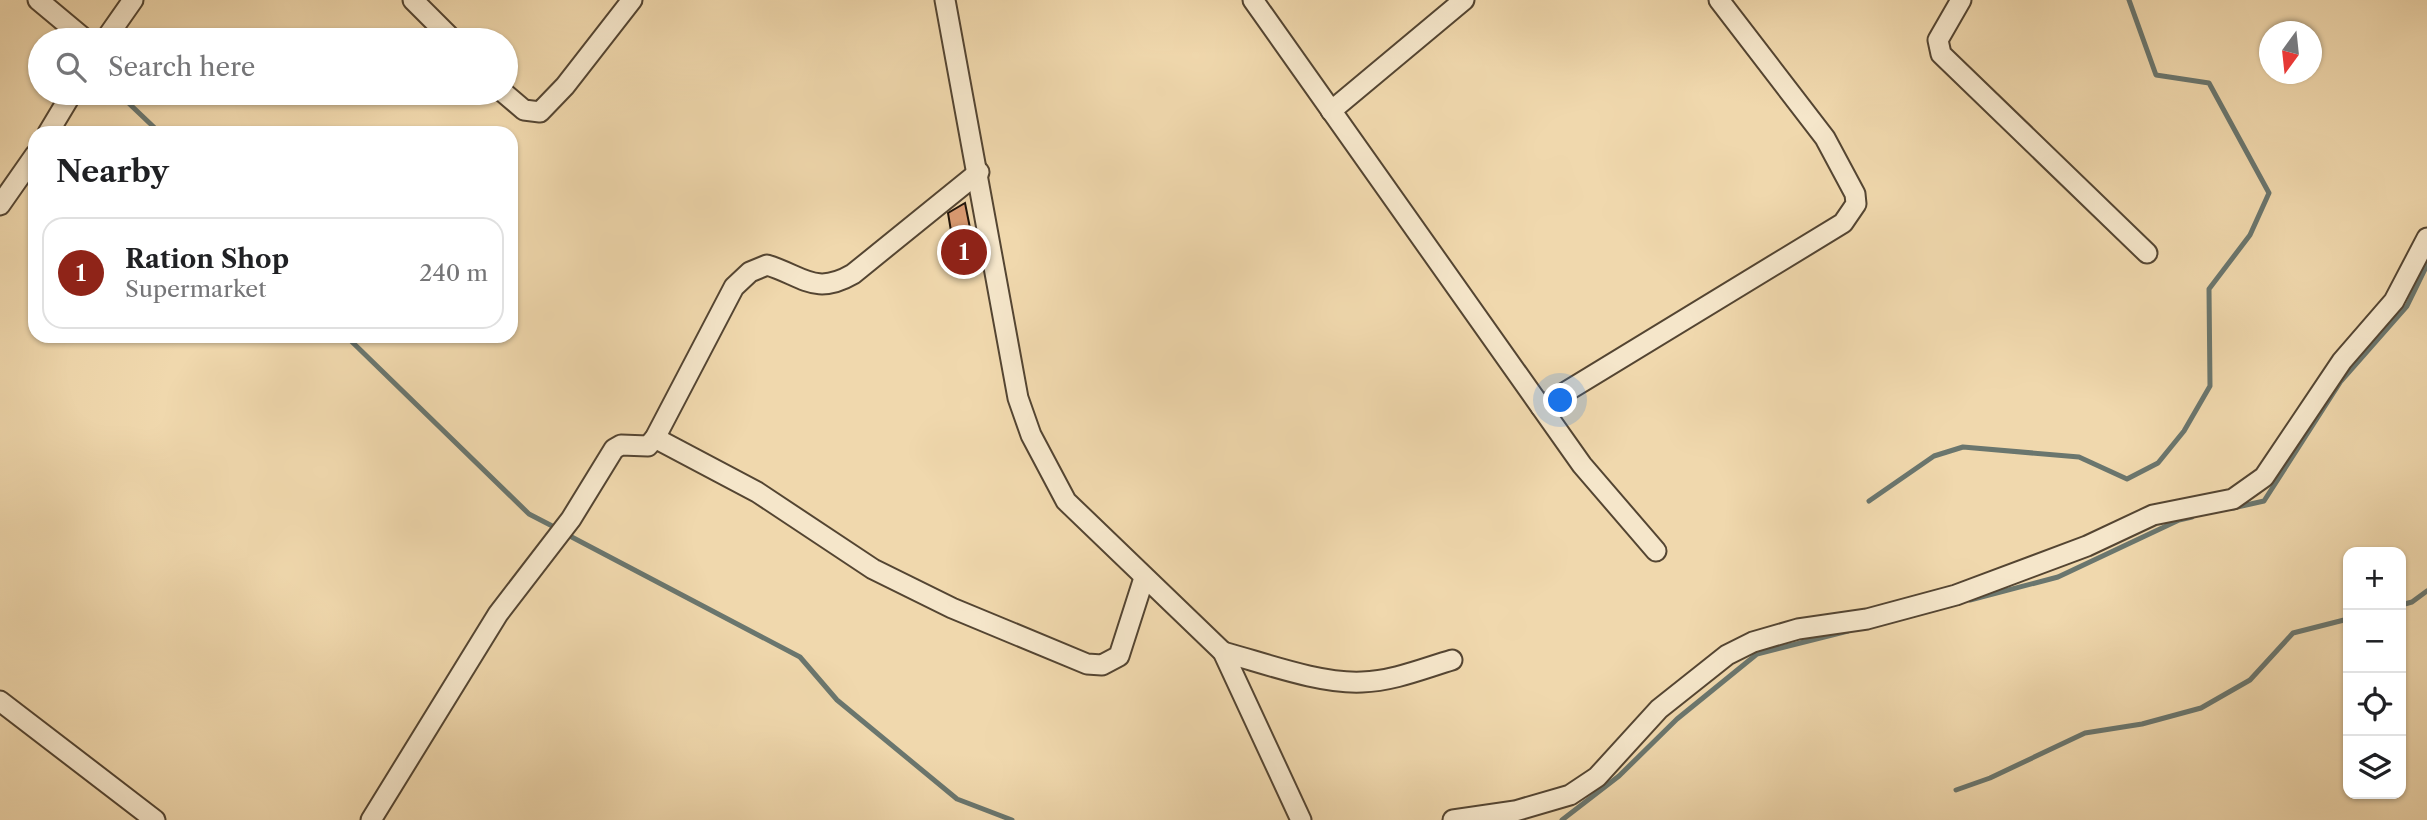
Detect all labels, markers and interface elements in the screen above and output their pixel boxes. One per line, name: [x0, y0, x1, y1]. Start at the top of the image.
north arrow: [2259, 21, 2322, 84]
search box: [28, 28, 518, 105]
icon: search: [52, 48, 90, 86]
text: Search here: [108, 51, 255, 83]
text: Nearby: [56, 153, 169, 190]
pin: 1: [941, 226, 987, 278]
text: Ration Shop: [125, 243, 289, 275]
text: 1: [76, 259, 86, 287]
text: 240 m: [419, 259, 488, 287]
text: Supermarket: [125, 275, 266, 303]
your location: [1543, 383, 1577, 417]
map controls: [2343, 547, 2406, 799]
button: +: [2343, 547, 2406, 610]
button: −: [2343, 610, 2406, 673]
button: locate: [2343, 673, 2406, 736]
button: layers: [2343, 736, 2406, 799]

